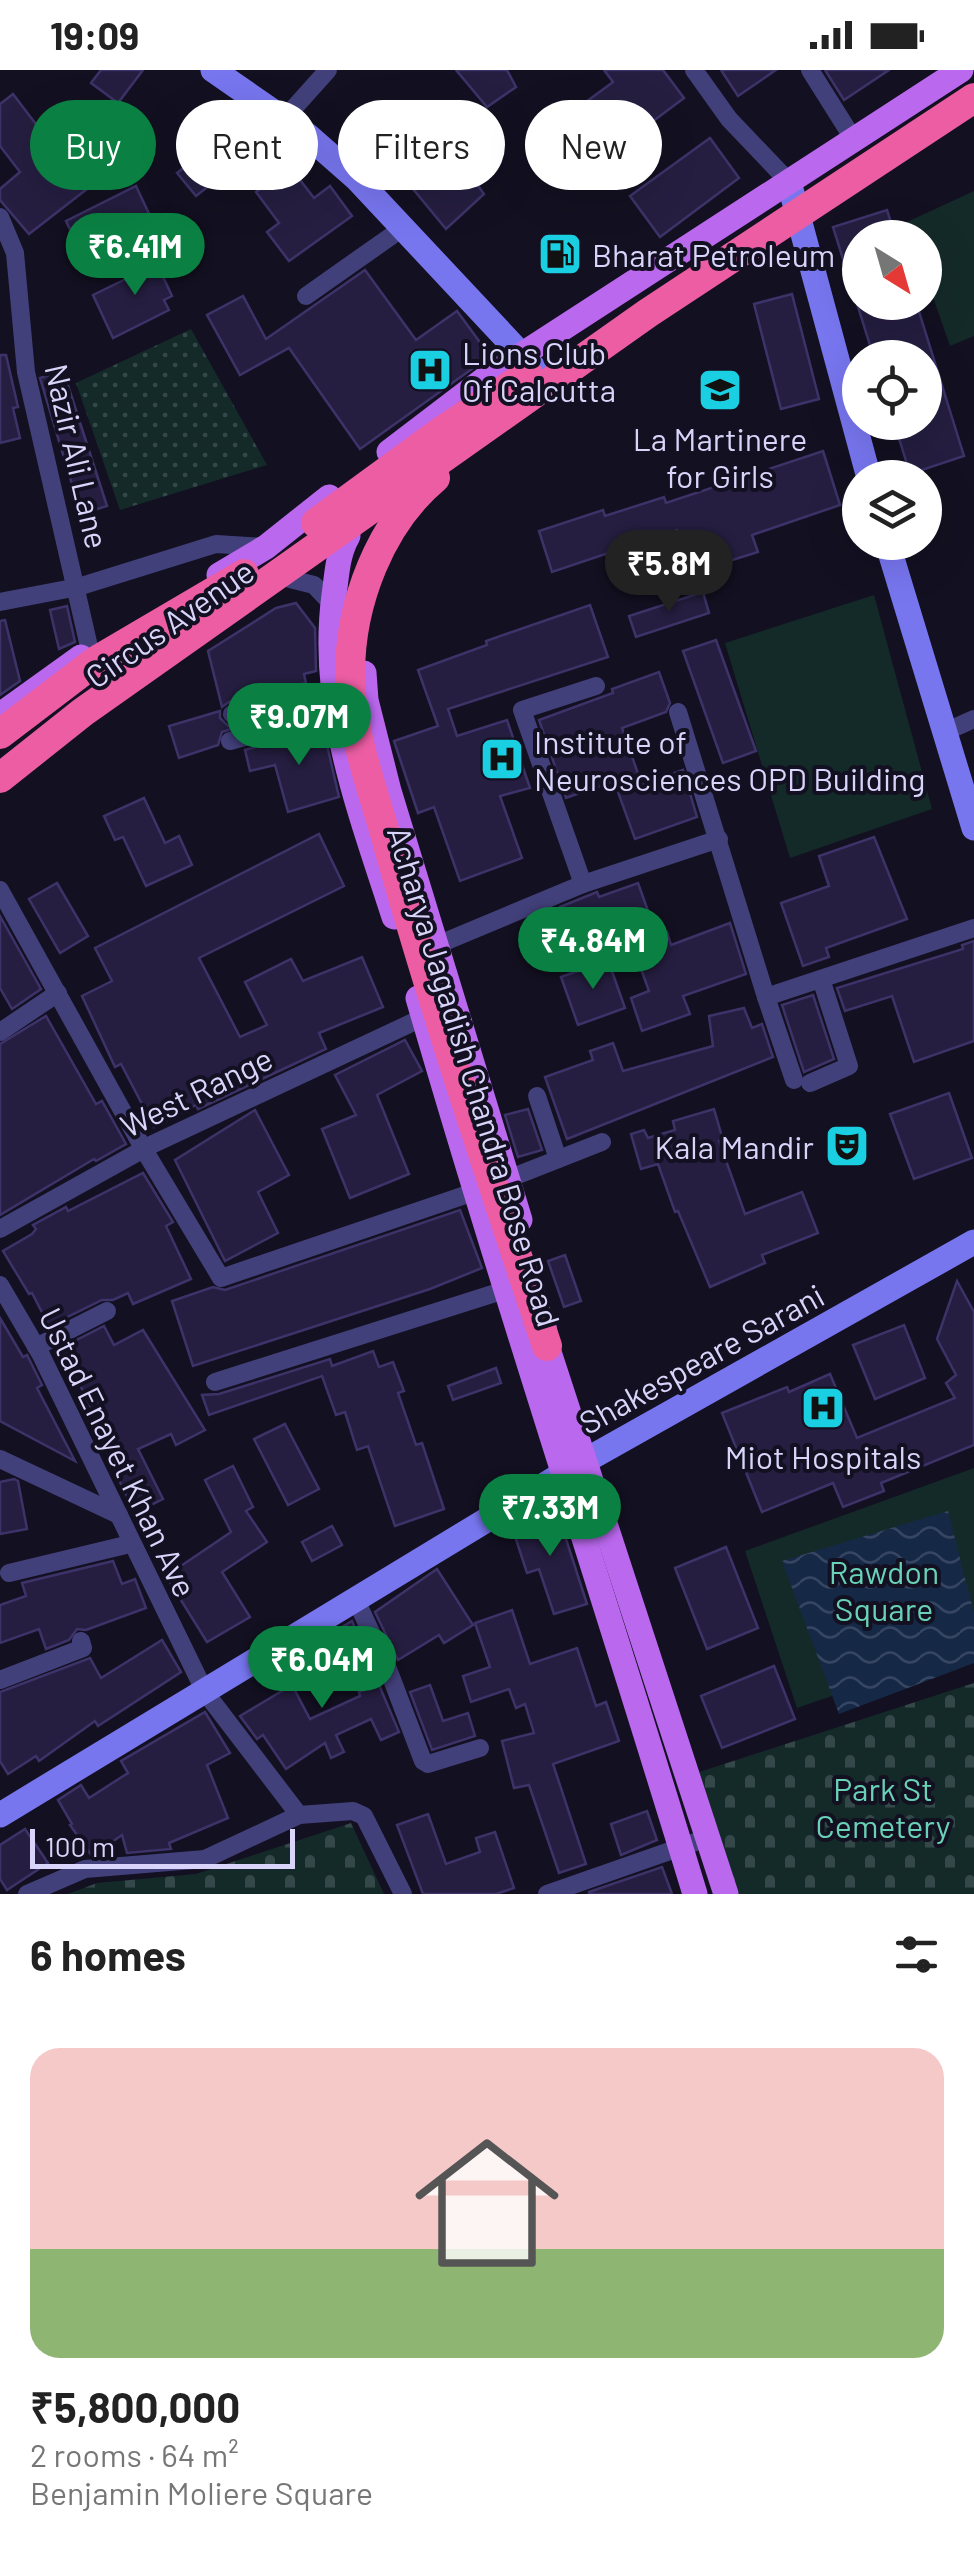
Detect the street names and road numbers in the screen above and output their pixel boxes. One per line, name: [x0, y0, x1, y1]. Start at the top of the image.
street label: Nazir Ali Lane: [38, 360, 118, 552]
street label: Circus Avenue: [78, 551, 260, 695]
street label: Acharya Jagadish Chandra Bose Road: [381, 821, 569, 1331]
street label: West Range: [114, 1038, 278, 1144]
street label: Shakespeare Sarani: [572, 1275, 830, 1441]
street label: Ustad Enayet Khan Ave: [32, 1301, 206, 1603]

